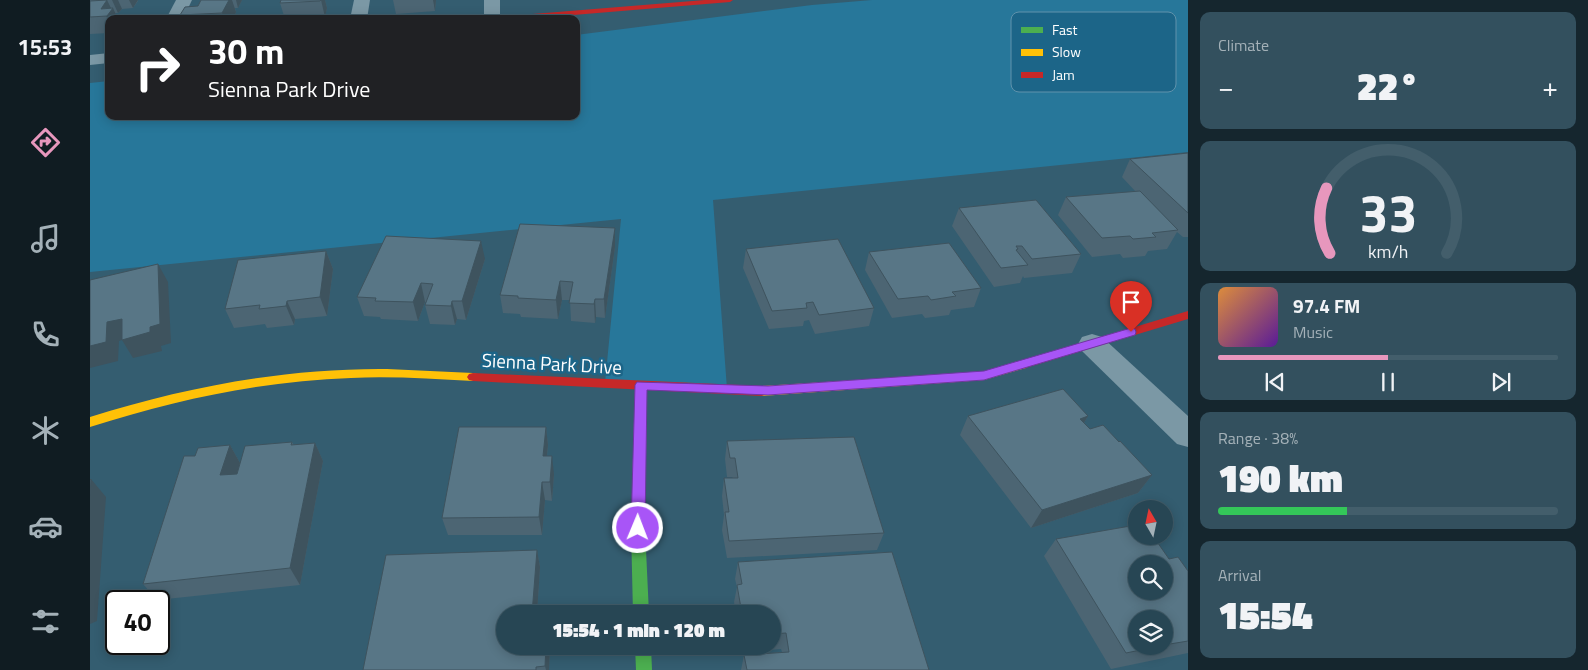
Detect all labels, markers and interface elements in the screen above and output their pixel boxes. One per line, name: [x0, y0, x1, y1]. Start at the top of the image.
legend: [1011, 12, 1176, 92]
text: Fast: [1052, 19, 1077, 40]
text: 30 m: [208, 24, 284, 78]
text: 15:53: [18, 30, 72, 64]
text: Climate: [1218, 33, 1269, 57]
icon: right: [125, 35, 190, 100]
text: Slow: [1052, 41, 1081, 62]
text: 22°: [1357, 57, 1419, 115]
text: Jam: [1052, 64, 1075, 85]
text: −: [1218, 65, 1234, 108]
text: +: [1542, 65, 1558, 108]
text: Sienna Park Drive: [208, 72, 370, 106]
icon: directions: [28, 125, 63, 160]
text: 33: [1359, 173, 1417, 252]
icon: music: [28, 221, 63, 256]
text: km/h: [1368, 238, 1408, 265]
pin: [1110, 281, 1152, 332]
icon: arrive: [1117, 288, 1145, 316]
text: 97.4 FM: [1293, 291, 1360, 320]
icon: phone: [28, 317, 63, 352]
text: Music: [1293, 320, 1333, 344]
street label: Sienna Park Drive: [481, 345, 623, 381]
icon: previous: [1261, 368, 1289, 396]
icon: pause: [1374, 368, 1402, 396]
icon: next: [1487, 368, 1515, 396]
icon: climate: [28, 413, 63, 448]
text: Range · 38%: [1218, 426, 1298, 450]
text: 190 km: [1218, 449, 1343, 507]
north arrow: [1128, 500, 1172, 545]
map controls: [1128, 500, 1173, 655]
position arrow: [611, 501, 663, 553]
icon: car: [28, 509, 63, 544]
button: search: [1128, 555, 1173, 600]
text: Arrival: [1218, 563, 1261, 587]
text: 15:54: [1218, 586, 1313, 644]
speed limit sign: 40: [105, 590, 170, 655]
icon: filters: [28, 604, 63, 639]
button: layers: [1128, 610, 1173, 655]
text: 15:54 · 1 min · 120 m: [552, 615, 725, 644]

